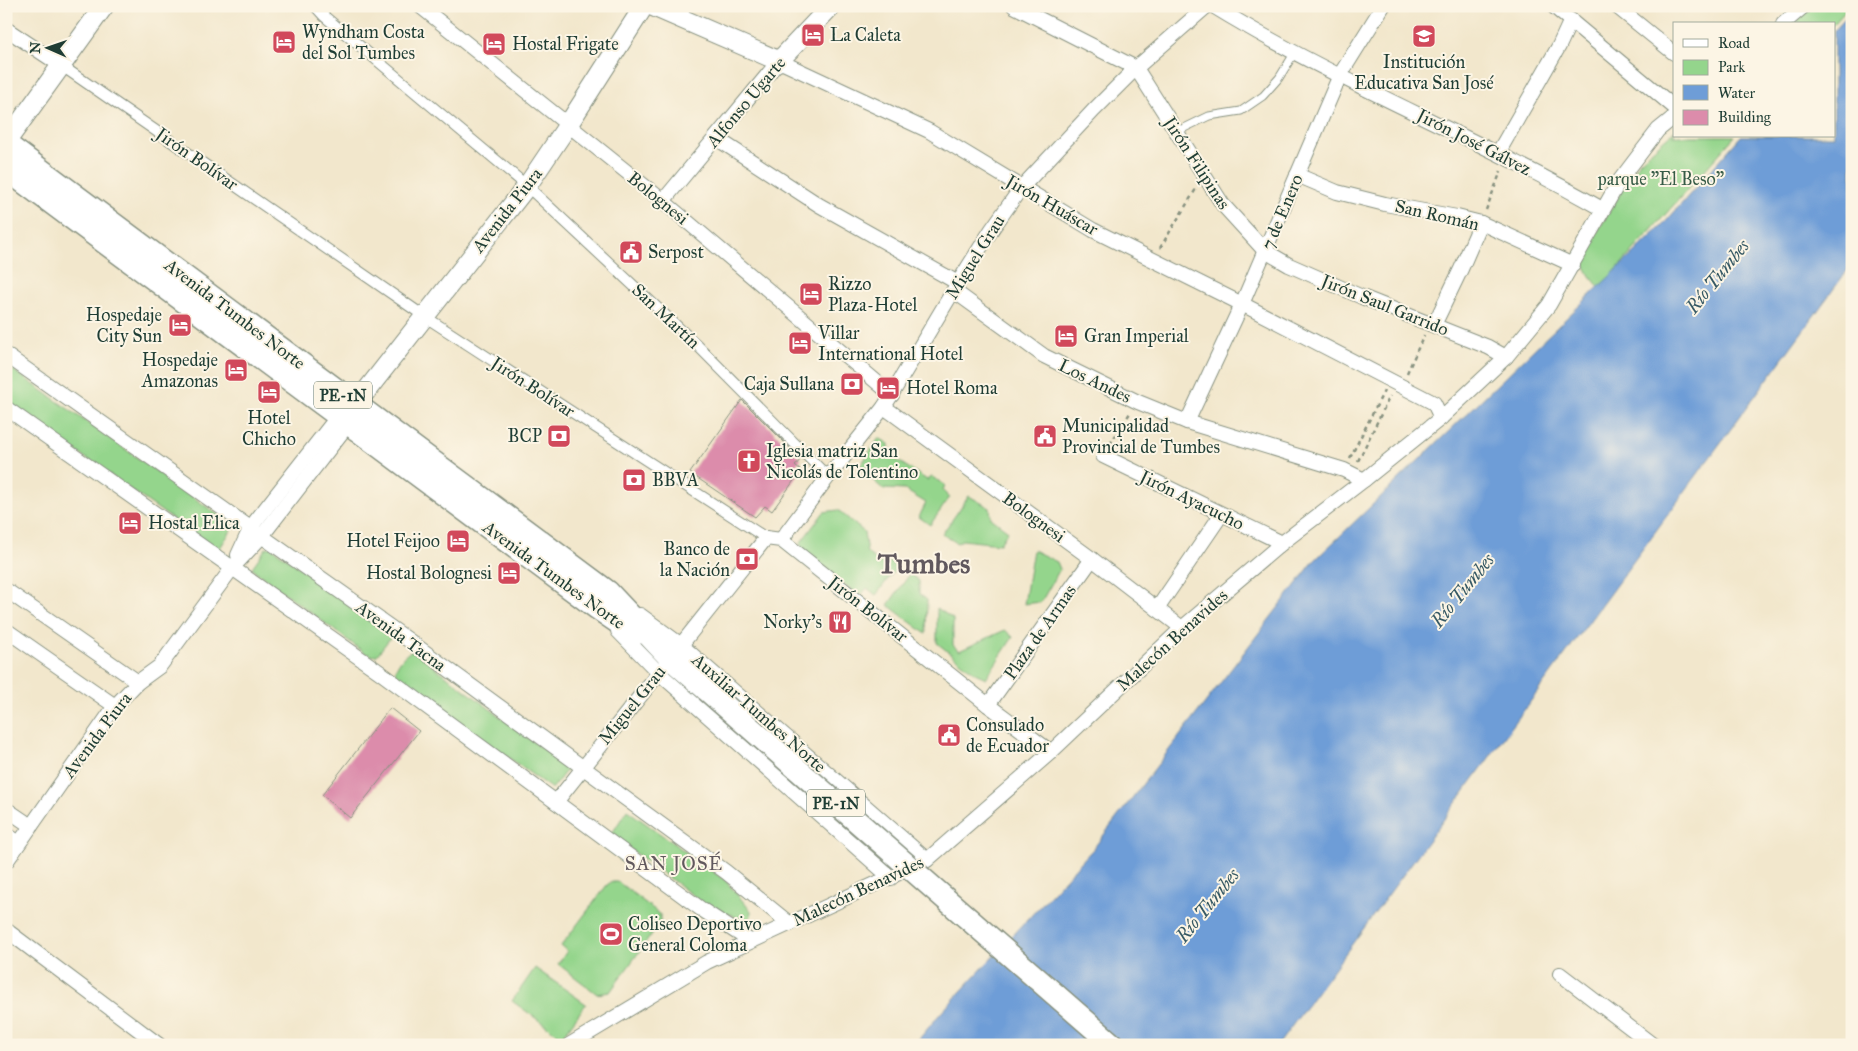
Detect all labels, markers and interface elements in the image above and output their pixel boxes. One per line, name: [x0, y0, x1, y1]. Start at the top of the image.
place label: Wyndham Costa del Sol Tumbes: [302, 21, 425, 64]
north arrow: [22, 22, 72, 72]
hotel icon: La Caleta: [800, 22, 826, 48]
legend: [1673, 22, 1836, 138]
school or university icon: Institución Educativa San José: [1411, 23, 1437, 49]
place label: La Caleta: [830, 24, 901, 46]
hotel icon: Wyndham Costa del Sol Tumbes: [271, 29, 297, 55]
hotel icon: Hostal Frigate: [481, 31, 507, 57]
place label: Hostal Frigate: [512, 33, 619, 56]
text: Road: [1718, 34, 1750, 52]
text: N: [27, 41, 44, 54]
place label: Institución Educativa San José: [1354, 51, 1494, 95]
street label: Alfonso Ugarte: [701, 52, 791, 153]
text: Park: [1718, 58, 1745, 76]
text: Water: [1718, 84, 1755, 102]
street label: Jirón José Gálvez: [1411, 103, 1535, 181]
text: Building: [1718, 108, 1772, 126]
street label: Jirón Filipinas: [1157, 111, 1235, 214]
street label: Jirón Bolívar: [149, 122, 243, 196]
street label: Avenida Piura: [466, 163, 547, 258]
street label: Bolognesi: [622, 167, 693, 230]
park label: parque "El Beso": [1597, 168, 1724, 191]
street label: Jirón Huáscar: [1000, 169, 1102, 241]
street label: 7 de Enero: [1256, 171, 1308, 253]
street label: San Román: [1393, 195, 1481, 235]
street label: Miguel Grau: [940, 211, 1011, 304]
water label: Río Tumbes: [1680, 234, 1754, 319]
public building icon: Serpost: [618, 239, 644, 265]
place label: Serpost: [648, 241, 704, 263]
street label: Avenida Tumbes Norte: [159, 253, 310, 374]
street label: Jirón Saul Garrido: [1316, 269, 1452, 341]
place label: Rizzo Plaza-Hotel: [828, 273, 918, 316]
street label: San Martín: [627, 279, 705, 353]
hotel icon: Rizzo Plaza-Hotel: [798, 281, 824, 307]
place label: Hospedaje City Sun: [86, 304, 162, 347]
hotel icon: Hospedaje City Sun: [167, 312, 193, 338]
place label: Villar International Hotel: [817, 322, 963, 365]
hotel icon: Gran Imperial: [1053, 323, 1079, 349]
place label: Gran Imperial: [1084, 325, 1189, 347]
hotel icon: Villar International Hotel: [787, 330, 813, 356]
place label: Hospedaje Amazonas: [141, 349, 218, 392]
street label: Jirón Bolívar: [485, 351, 579, 423]
street label: Los Andes: [1055, 354, 1135, 408]
hotel icon: Hospedaje Amazonas: [223, 357, 249, 383]
bank icon: Caja Sullana: [839, 371, 865, 397]
place label: Caja Sullana: [744, 373, 834, 395]
hotel icon: Hotel Roma: [875, 375, 901, 401]
place label: Hotel Roma: [906, 377, 998, 399]
hotel icon: Hotel Chicho: [256, 379, 282, 405]
road number: PE-1N: [314, 382, 372, 408]
place label: Hotel Chicho: [242, 407, 296, 450]
place label: Municipalidad Provincial de Tumbes: [1062, 415, 1220, 458]
bank icon: BCP: [546, 423, 572, 449]
public building icon: Municipalidad Provincial de Tumbes: [1032, 423, 1058, 449]
place label: BCP: [508, 425, 542, 447]
place label: Iglesia matriz San Nicolás de Tolentino: [766, 440, 918, 483]
church icon: Iglesia matriz San Nicolás de Tolentino: [736, 448, 762, 474]
street label: Jirón Ayacucho: [1134, 464, 1248, 536]
bank icon: BBVA: [621, 467, 647, 493]
place label: BBVA: [652, 469, 699, 491]
street label: Bolognesi: [998, 487, 1070, 548]
hotel icon: Hostal Elica: [117, 510, 143, 536]
place label: Hostal Elica: [148, 512, 240, 534]
street label: Avenida Tumbes Norte: [478, 515, 629, 634]
hotel icon: Hotel Feijoo: [445, 528, 471, 554]
place label: Hotel Feijoo: [346, 530, 440, 552]
place label: Banco de la Nación: [660, 538, 730, 581]
bank icon: Banco de la Nación: [734, 546, 760, 572]
district label: Tumbes: [878, 546, 970, 581]
water label: Río Tumbes: [1425, 548, 1499, 633]
hotel icon: Hostal Bolognesi: [496, 560, 522, 586]
place label: Hostal Bolognesi: [366, 562, 492, 585]
street label: Jirón Bolívar: [821, 570, 913, 648]
street label: Plaza de Armas: [999, 580, 1081, 684]
street label: Malecón Benavides: [1112, 584, 1232, 696]
street label: Avenida Tacna: [351, 595, 451, 676]
restaurant icon: Norky's: [827, 609, 853, 635]
place label: Norky's: [763, 611, 822, 633]
street label: Auxiliar Tumbes Norte: [687, 648, 831, 777]
street label: Miguel Grau: [594, 661, 671, 749]
street label: Avenida Piura: [57, 688, 137, 783]
place label: Consulado de Ecuador: [966, 714, 1049, 757]
public building icon: Consulado de Ecuador: [936, 722, 962, 748]
road number: PE-1N: [807, 790, 865, 816]
district label: SAN JOSÉ: [625, 851, 723, 876]
street label: Malecón Benavides: [789, 851, 927, 931]
water label: Río Tumbes: [1170, 863, 1244, 948]
place label: Coliseo Deportivo General Coloma: [628, 913, 762, 956]
sports icon: Coliseo Deportivo General Coloma: [598, 921, 624, 947]

